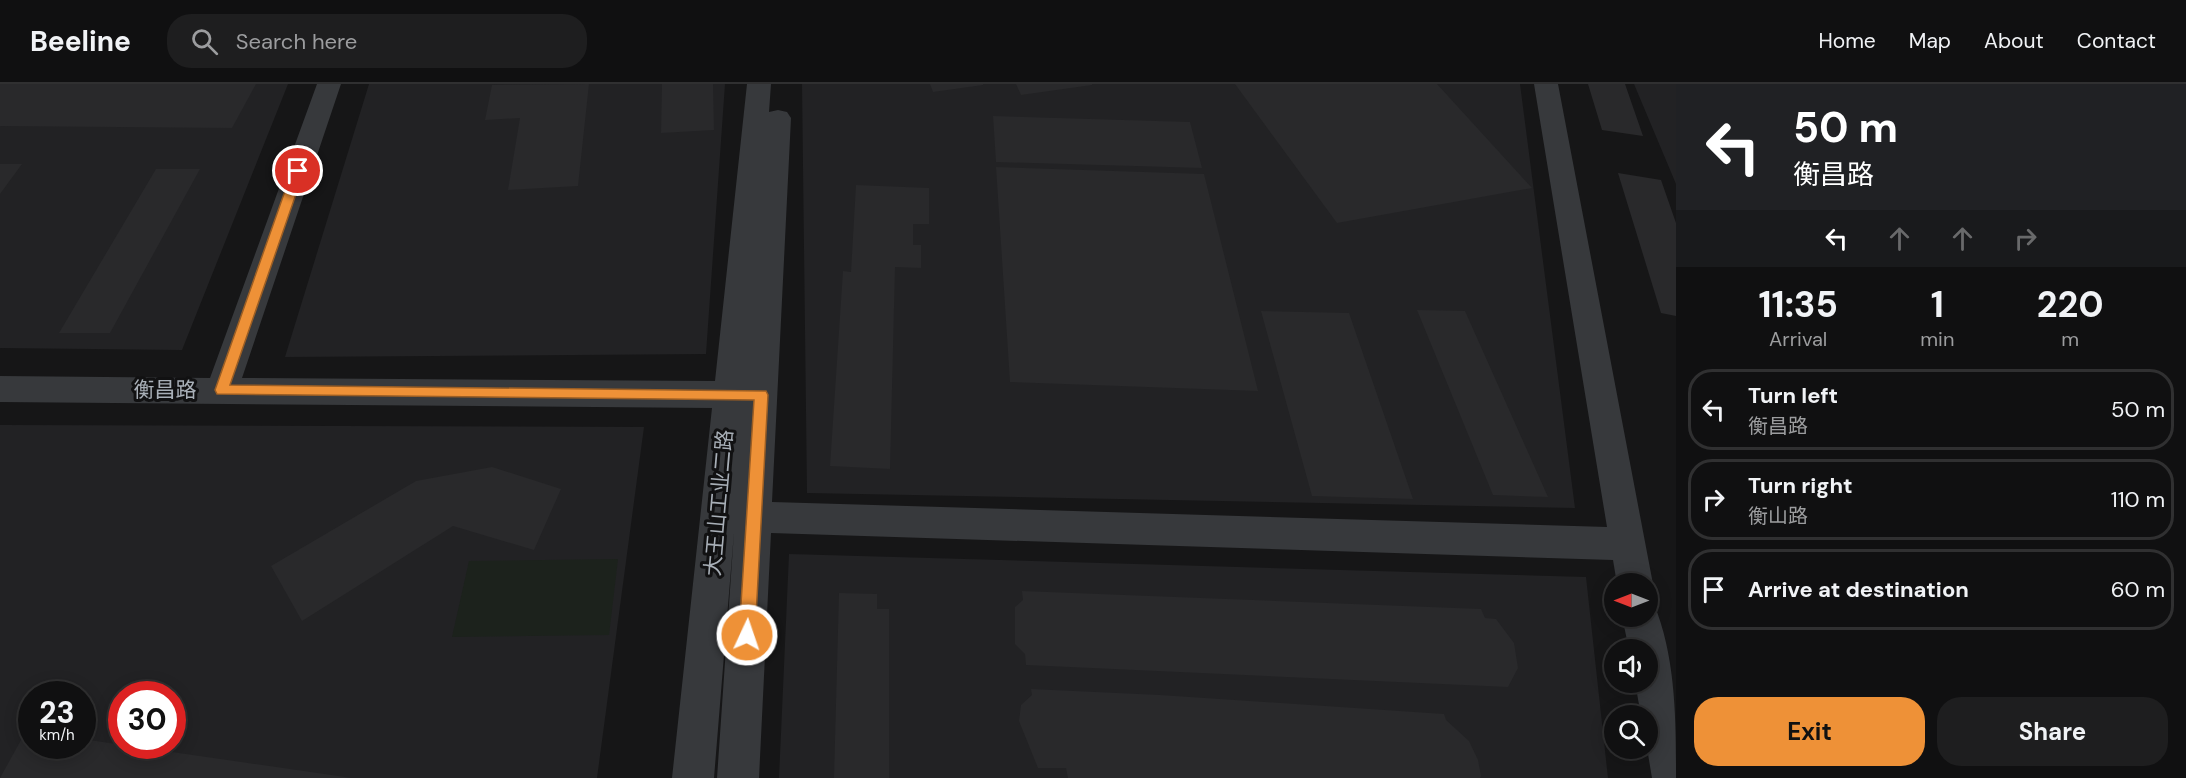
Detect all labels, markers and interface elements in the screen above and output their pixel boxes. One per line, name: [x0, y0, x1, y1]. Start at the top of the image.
search box: [167, 14, 587, 68]
text: Beeline: [30, 23, 131, 60]
icon: search: [188, 25, 221, 58]
text: Search here: [236, 27, 357, 56]
text: Home: [1818, 27, 1876, 55]
text: Map: [1909, 27, 1951, 55]
text: About: [1984, 27, 2044, 55]
text: Contact: [2077, 27, 2156, 55]
text: 50 m: [1793, 100, 1898, 155]
icon: left: [1694, 108, 1772, 186]
pin: [272, 145, 323, 196]
icon: arrive: [281, 154, 314, 187]
text: 衡昌路: [1793, 157, 1874, 192]
icon: left: [1820, 222, 1853, 255]
icon: ahead: [1883, 222, 1916, 255]
icon: ahead: [1946, 222, 1979, 255]
icon: right: [2009, 222, 2042, 255]
text: 11:35: [1758, 281, 1838, 328]
text: 1: [1931, 281, 1944, 328]
text: 220: [2037, 281, 2104, 328]
text: Arrival: [1769, 326, 1827, 352]
text: min: [1920, 326, 1954, 352]
text: m: [2061, 326, 2079, 352]
street label: 衡昌路: [134, 376, 197, 404]
text: Turn left: [1748, 381, 1838, 410]
icon: left: [1697, 393, 1730, 426]
text: 50 m: [2111, 395, 2165, 424]
text: 衡昌路: [1748, 413, 1808, 439]
street label: 大王山工业二路: [699, 429, 739, 577]
text: Turn right: [1748, 471, 1853, 500]
icon: right: [1697, 483, 1730, 516]
text: 110 m: [2111, 485, 2165, 514]
text: 衡山路: [1748, 503, 1808, 529]
north arrow: [1604, 573, 1658, 627]
map controls: [1604, 573, 1658, 759]
icon: arrive: [1697, 573, 1730, 606]
text: Arrive at destination: [1748, 575, 1969, 604]
text: 60 m: [2111, 575, 2165, 604]
position arrow: [715, 603, 779, 667]
button: sound: [1604, 639, 1658, 693]
speed limit sign: 30: [108, 681, 186, 759]
text: 23: [39, 693, 75, 732]
button: Exit: [1694, 697, 1925, 766]
button: Share: [1937, 697, 2168, 766]
button: search: [1604, 705, 1658, 759]
text: km/h: [39, 725, 75, 745]

